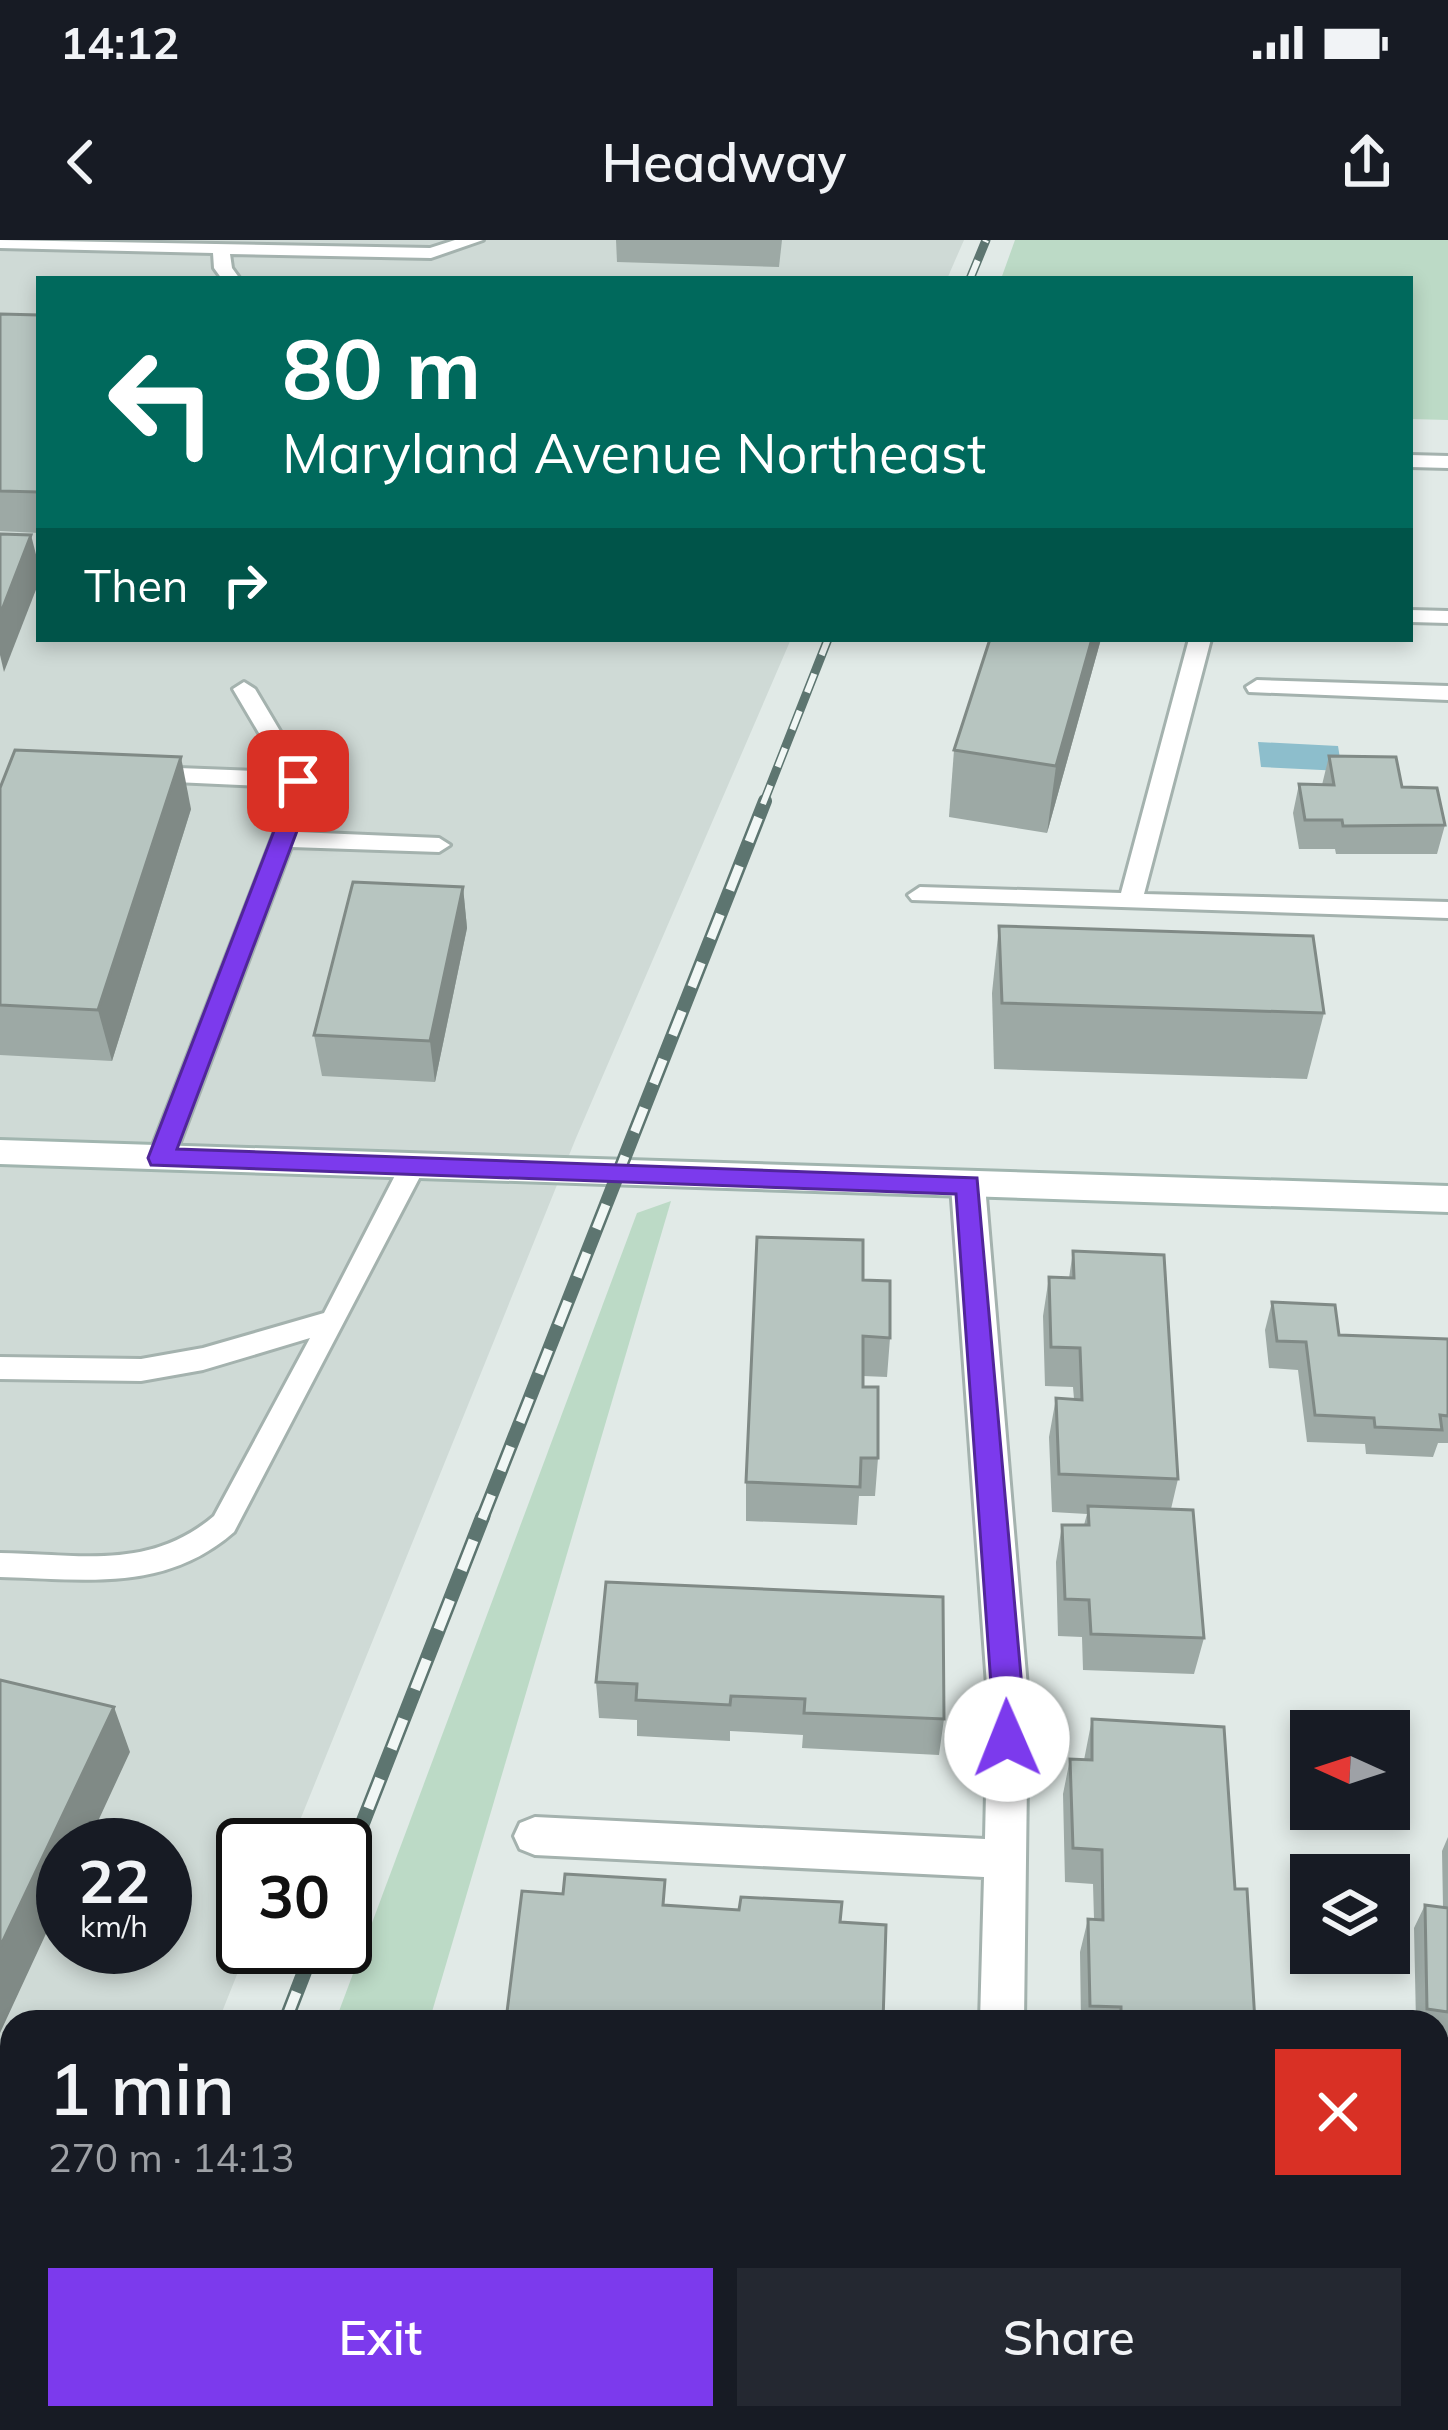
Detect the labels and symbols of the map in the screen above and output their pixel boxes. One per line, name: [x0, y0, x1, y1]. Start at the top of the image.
pin: [247, 730, 349, 832]
position arrow: [944, 1676, 1070, 1802]
north arrow: [1290, 1710, 1410, 1830]
speed limit sign: 30: [216, 1818, 372, 1974]

